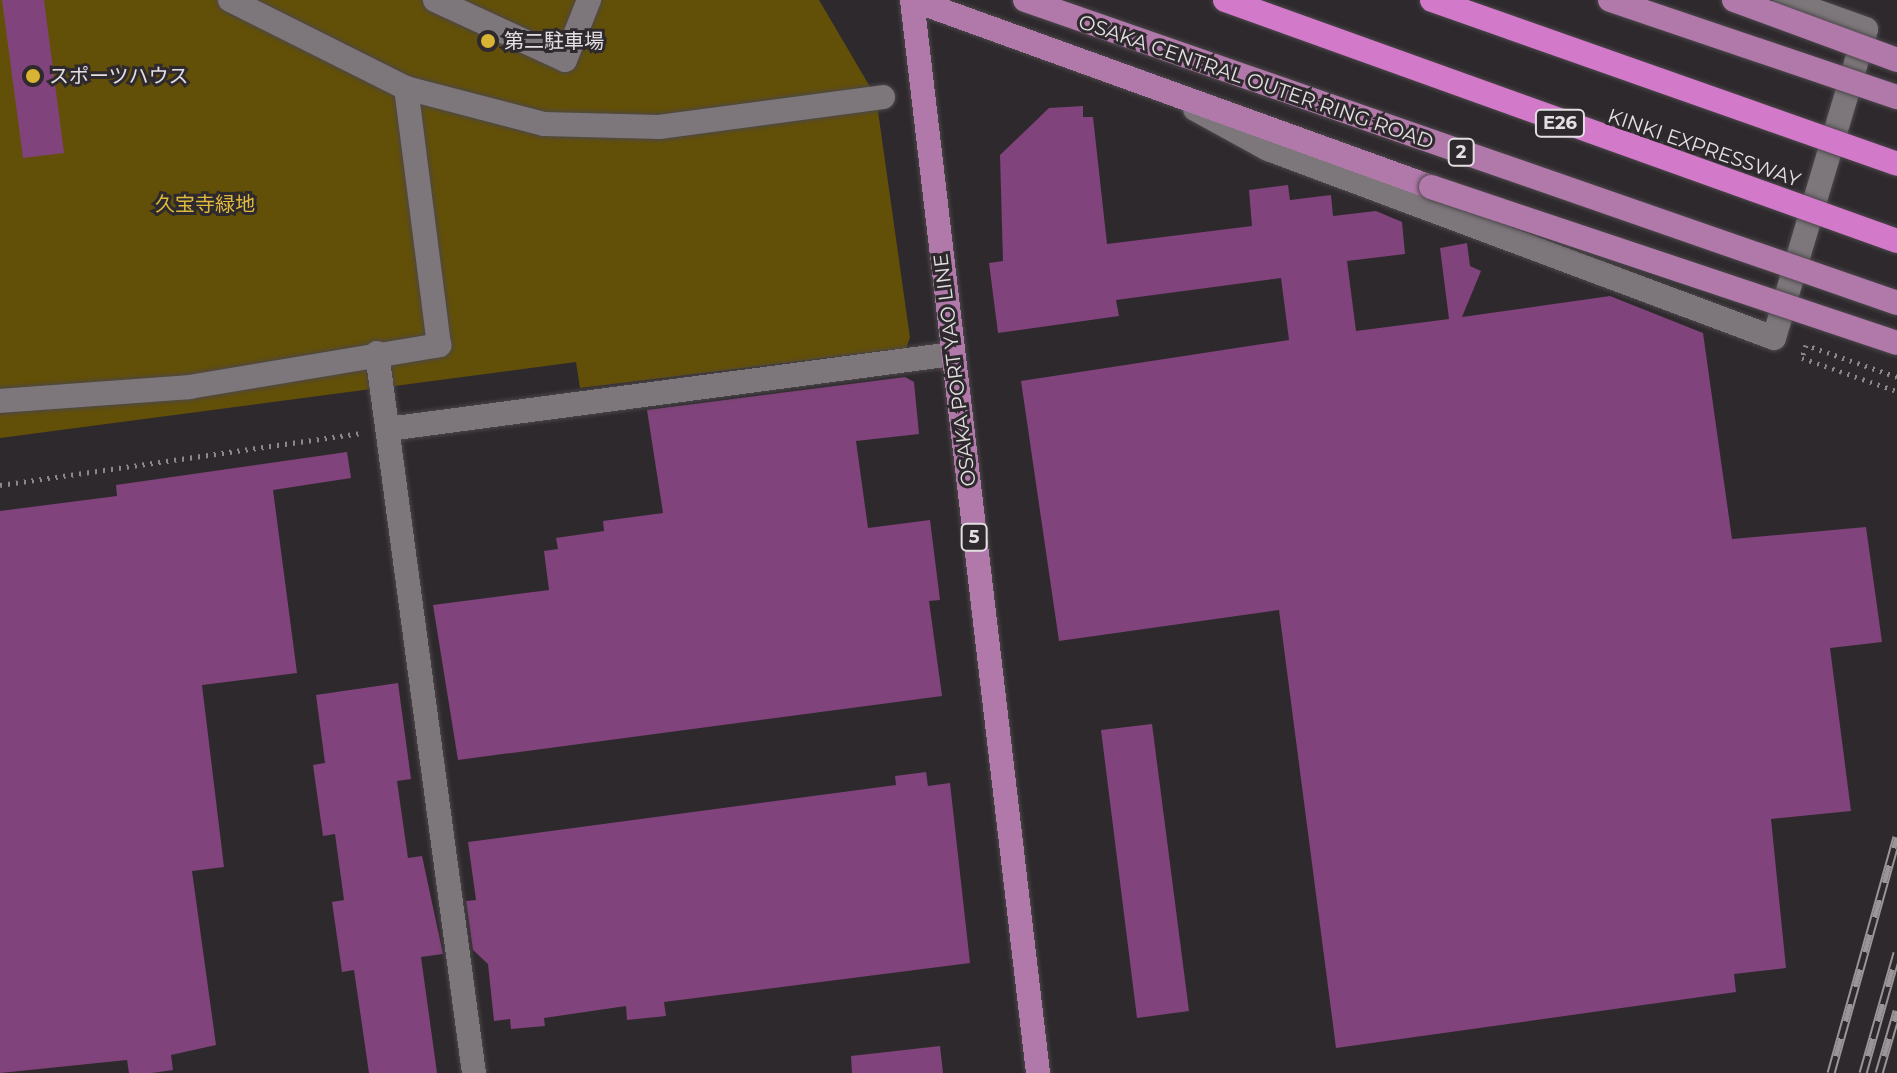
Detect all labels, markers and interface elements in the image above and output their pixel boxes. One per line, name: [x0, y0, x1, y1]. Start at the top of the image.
street label: OSAKA CENTRAL OUTER RING ROAD: [1075, 10, 1437, 154]
place label: 第二駐車場: [504, 29, 604, 53]
marker: 第二駐車場: [479, 32, 497, 50]
place label: スポーツハウス: [49, 64, 189, 88]
marker: スポーツハウス: [24, 67, 42, 85]
street label: KINKI EXPRESSWAY: [1605, 104, 1803, 192]
road number: E26: [1534, 109, 1586, 137]
road number: 2: [1447, 138, 1475, 166]
park label: 久宝寺緑地: [155, 192, 255, 216]
street label: OSAKA PORT YAO LINE: [929, 252, 981, 488]
road number: 5: [960, 523, 988, 551]

